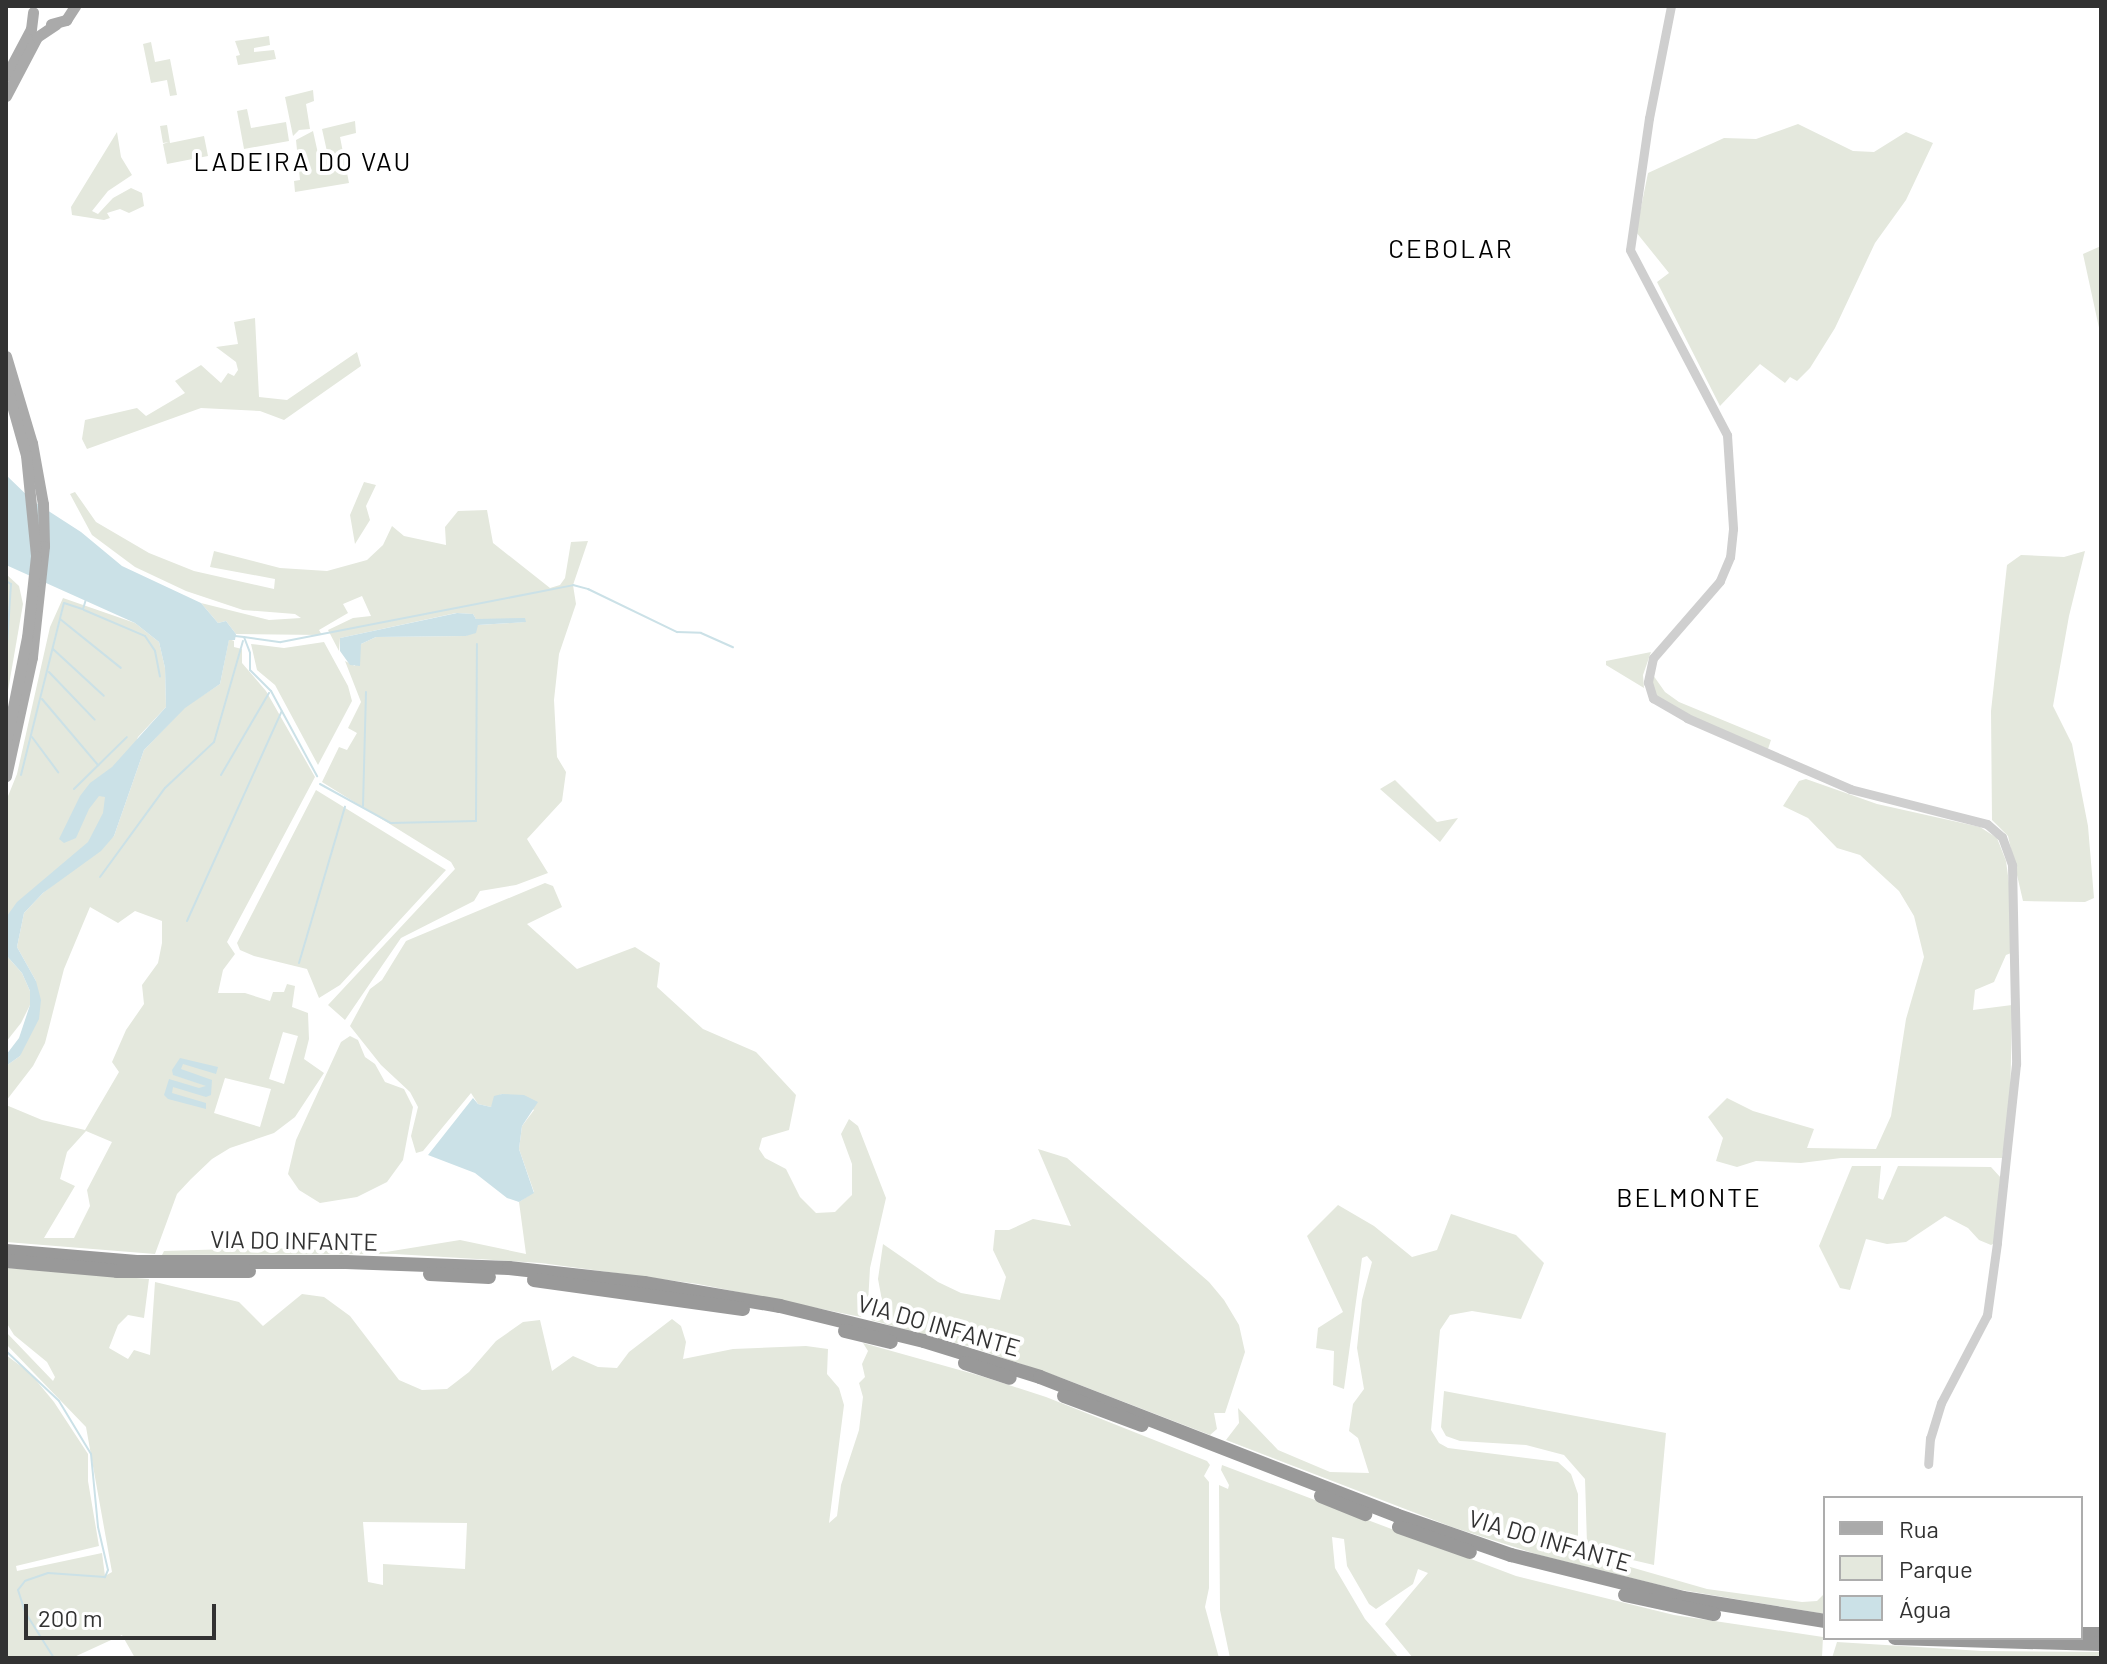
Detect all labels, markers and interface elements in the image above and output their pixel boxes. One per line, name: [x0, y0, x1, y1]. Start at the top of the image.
district label: LADEIRA DO VAU: [194, 145, 412, 177]
district label: CEBOLAR: [1388, 232, 1514, 264]
district label: BELMONTE: [1616, 1181, 1762, 1213]
street label: VIA DO INFANTE: [210, 1224, 378, 1256]
street label: VIA DO INFANTE: [854, 1288, 1024, 1362]
legend: [1823, 1496, 2083, 1640]
street label: VIA DO INFANTE: [1465, 1503, 1635, 1577]
text: Rua: [1899, 1514, 1939, 1543]
text: Parque: [1899, 1554, 1973, 1583]
scale bar: [28, 1588, 220, 1638]
text: Água: [1899, 1594, 1951, 1623]
text: 200 m: [38, 1603, 103, 1632]

